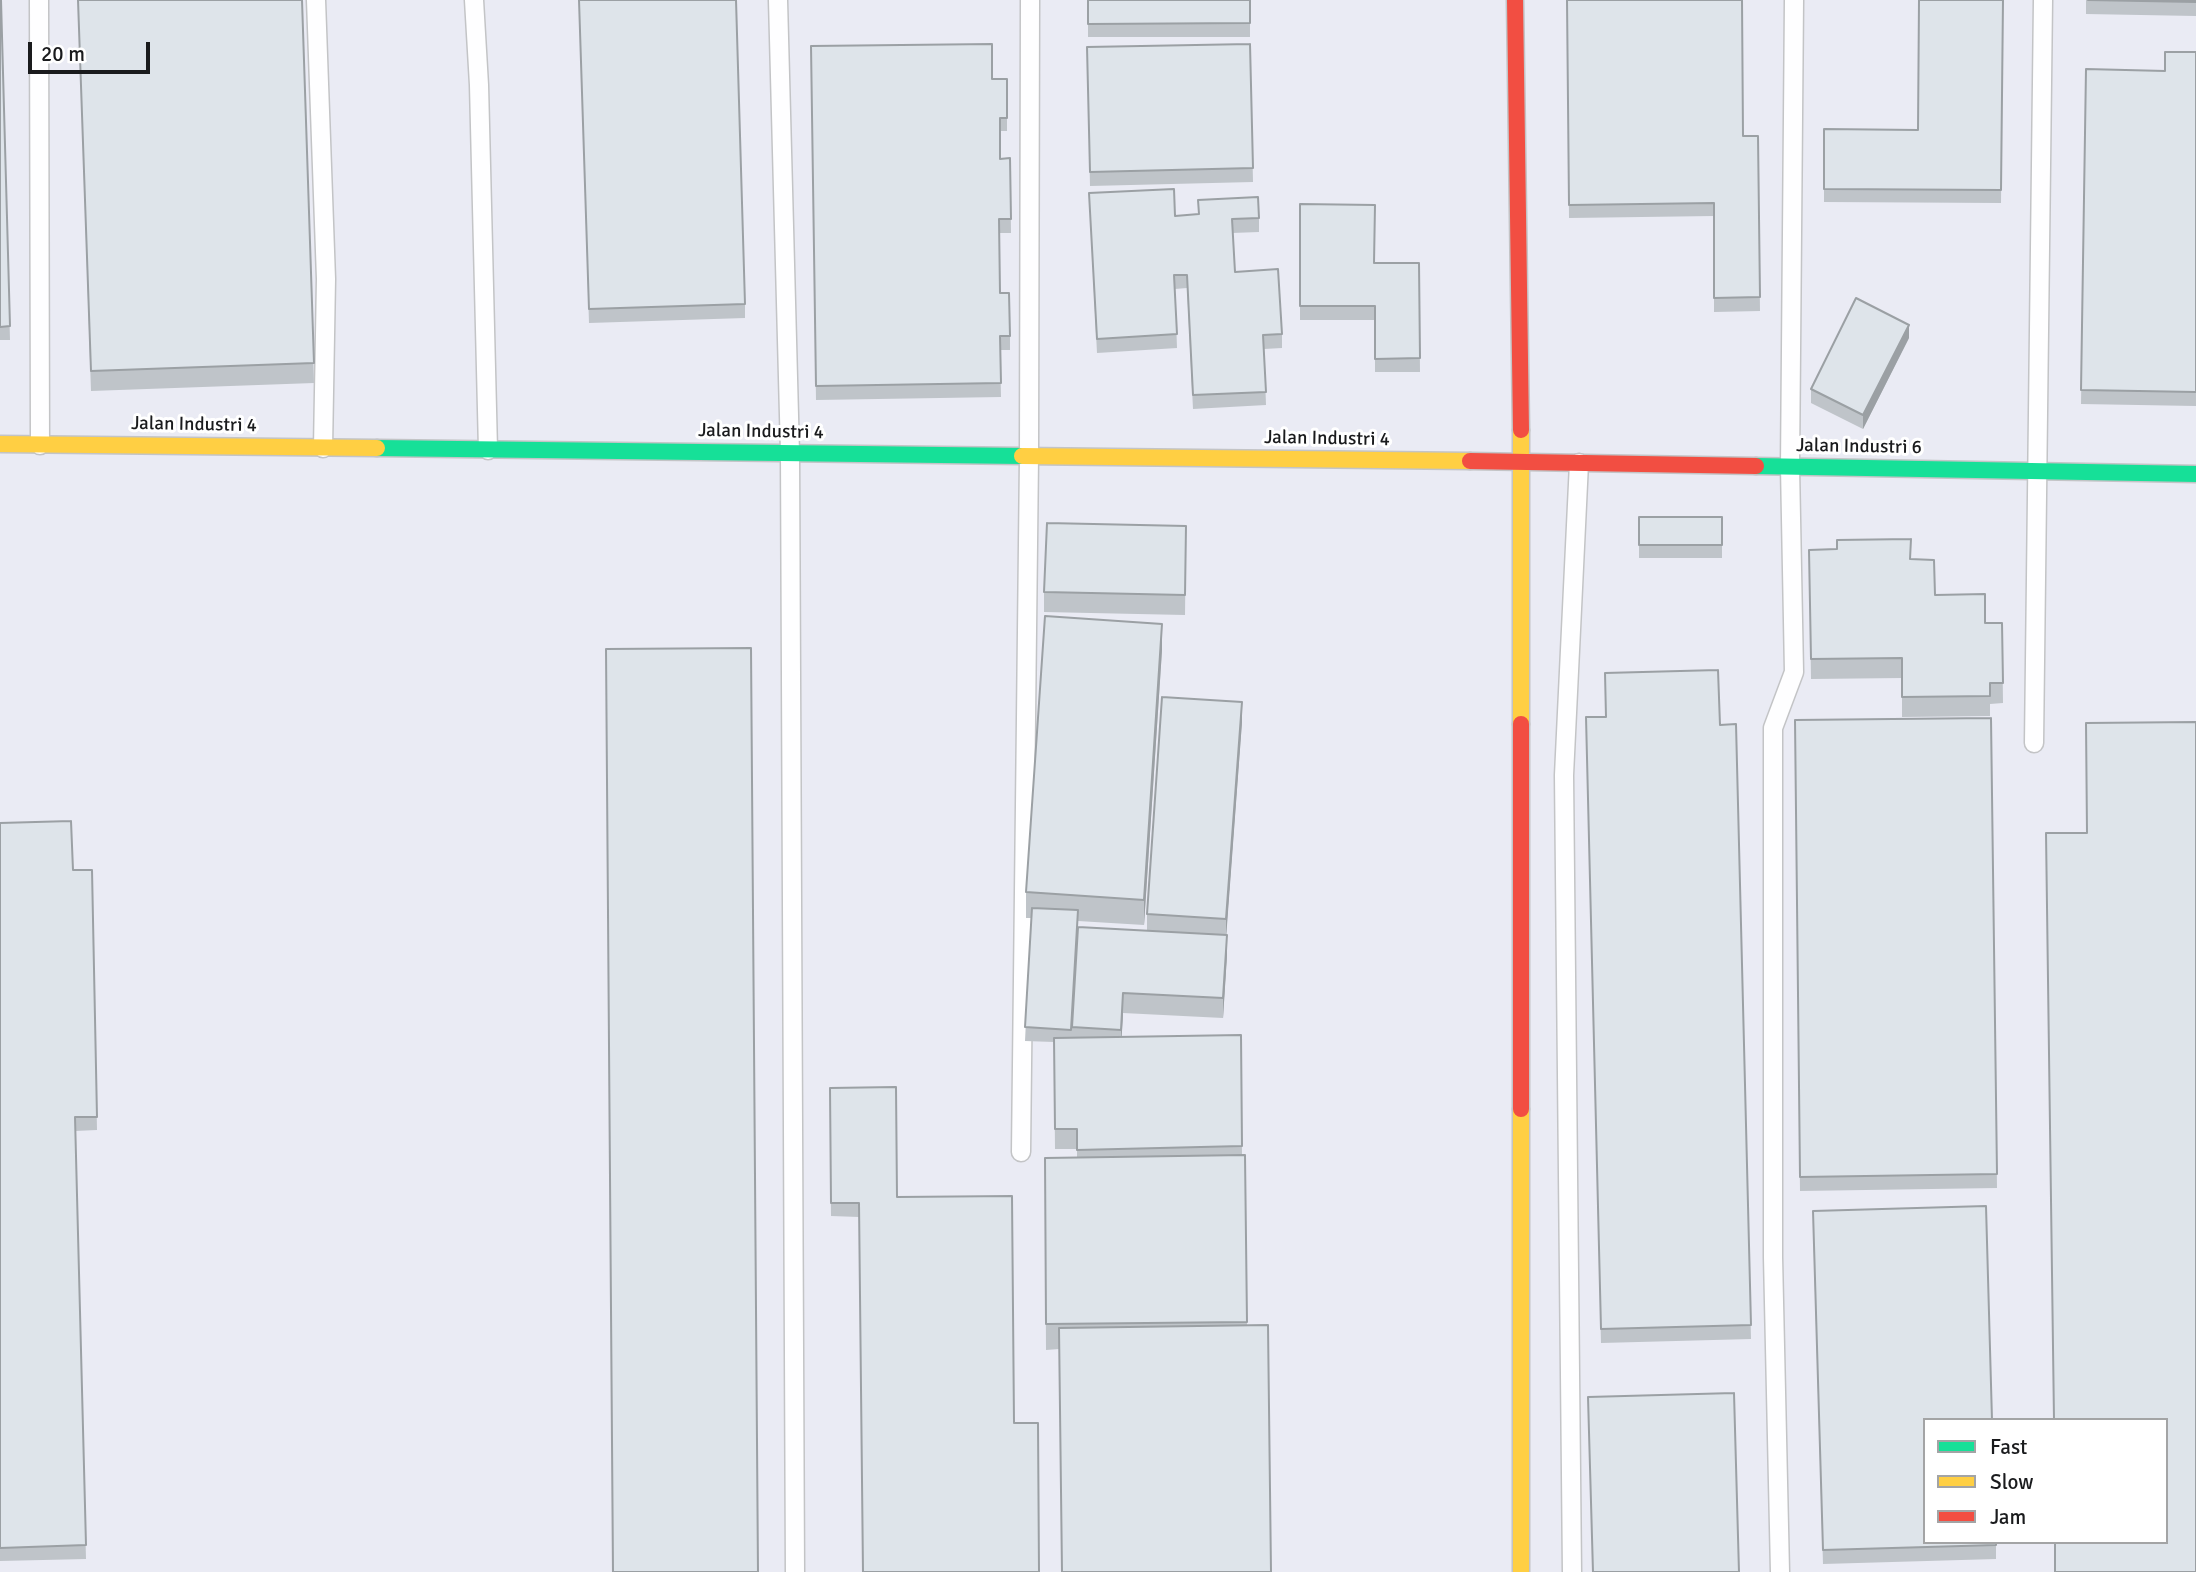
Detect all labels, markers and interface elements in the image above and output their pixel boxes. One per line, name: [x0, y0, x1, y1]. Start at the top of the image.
scale bar: [32, 28, 154, 72]
text: 20 m: [41, 41, 85, 67]
street label: Jalan Industri 4: [131, 413, 257, 437]
street label: Jalan Industri 4: [698, 420, 824, 444]
street label: Jalan Industri 4: [1264, 427, 1390, 451]
street label: Jalan Industri 6: [1796, 435, 1922, 459]
legend: [1923, 1418, 2168, 1544]
text: Fast: [1990, 1434, 2027, 1460]
text: Slow: [1990, 1469, 2034, 1495]
text: Jam: [1990, 1504, 2026, 1530]

